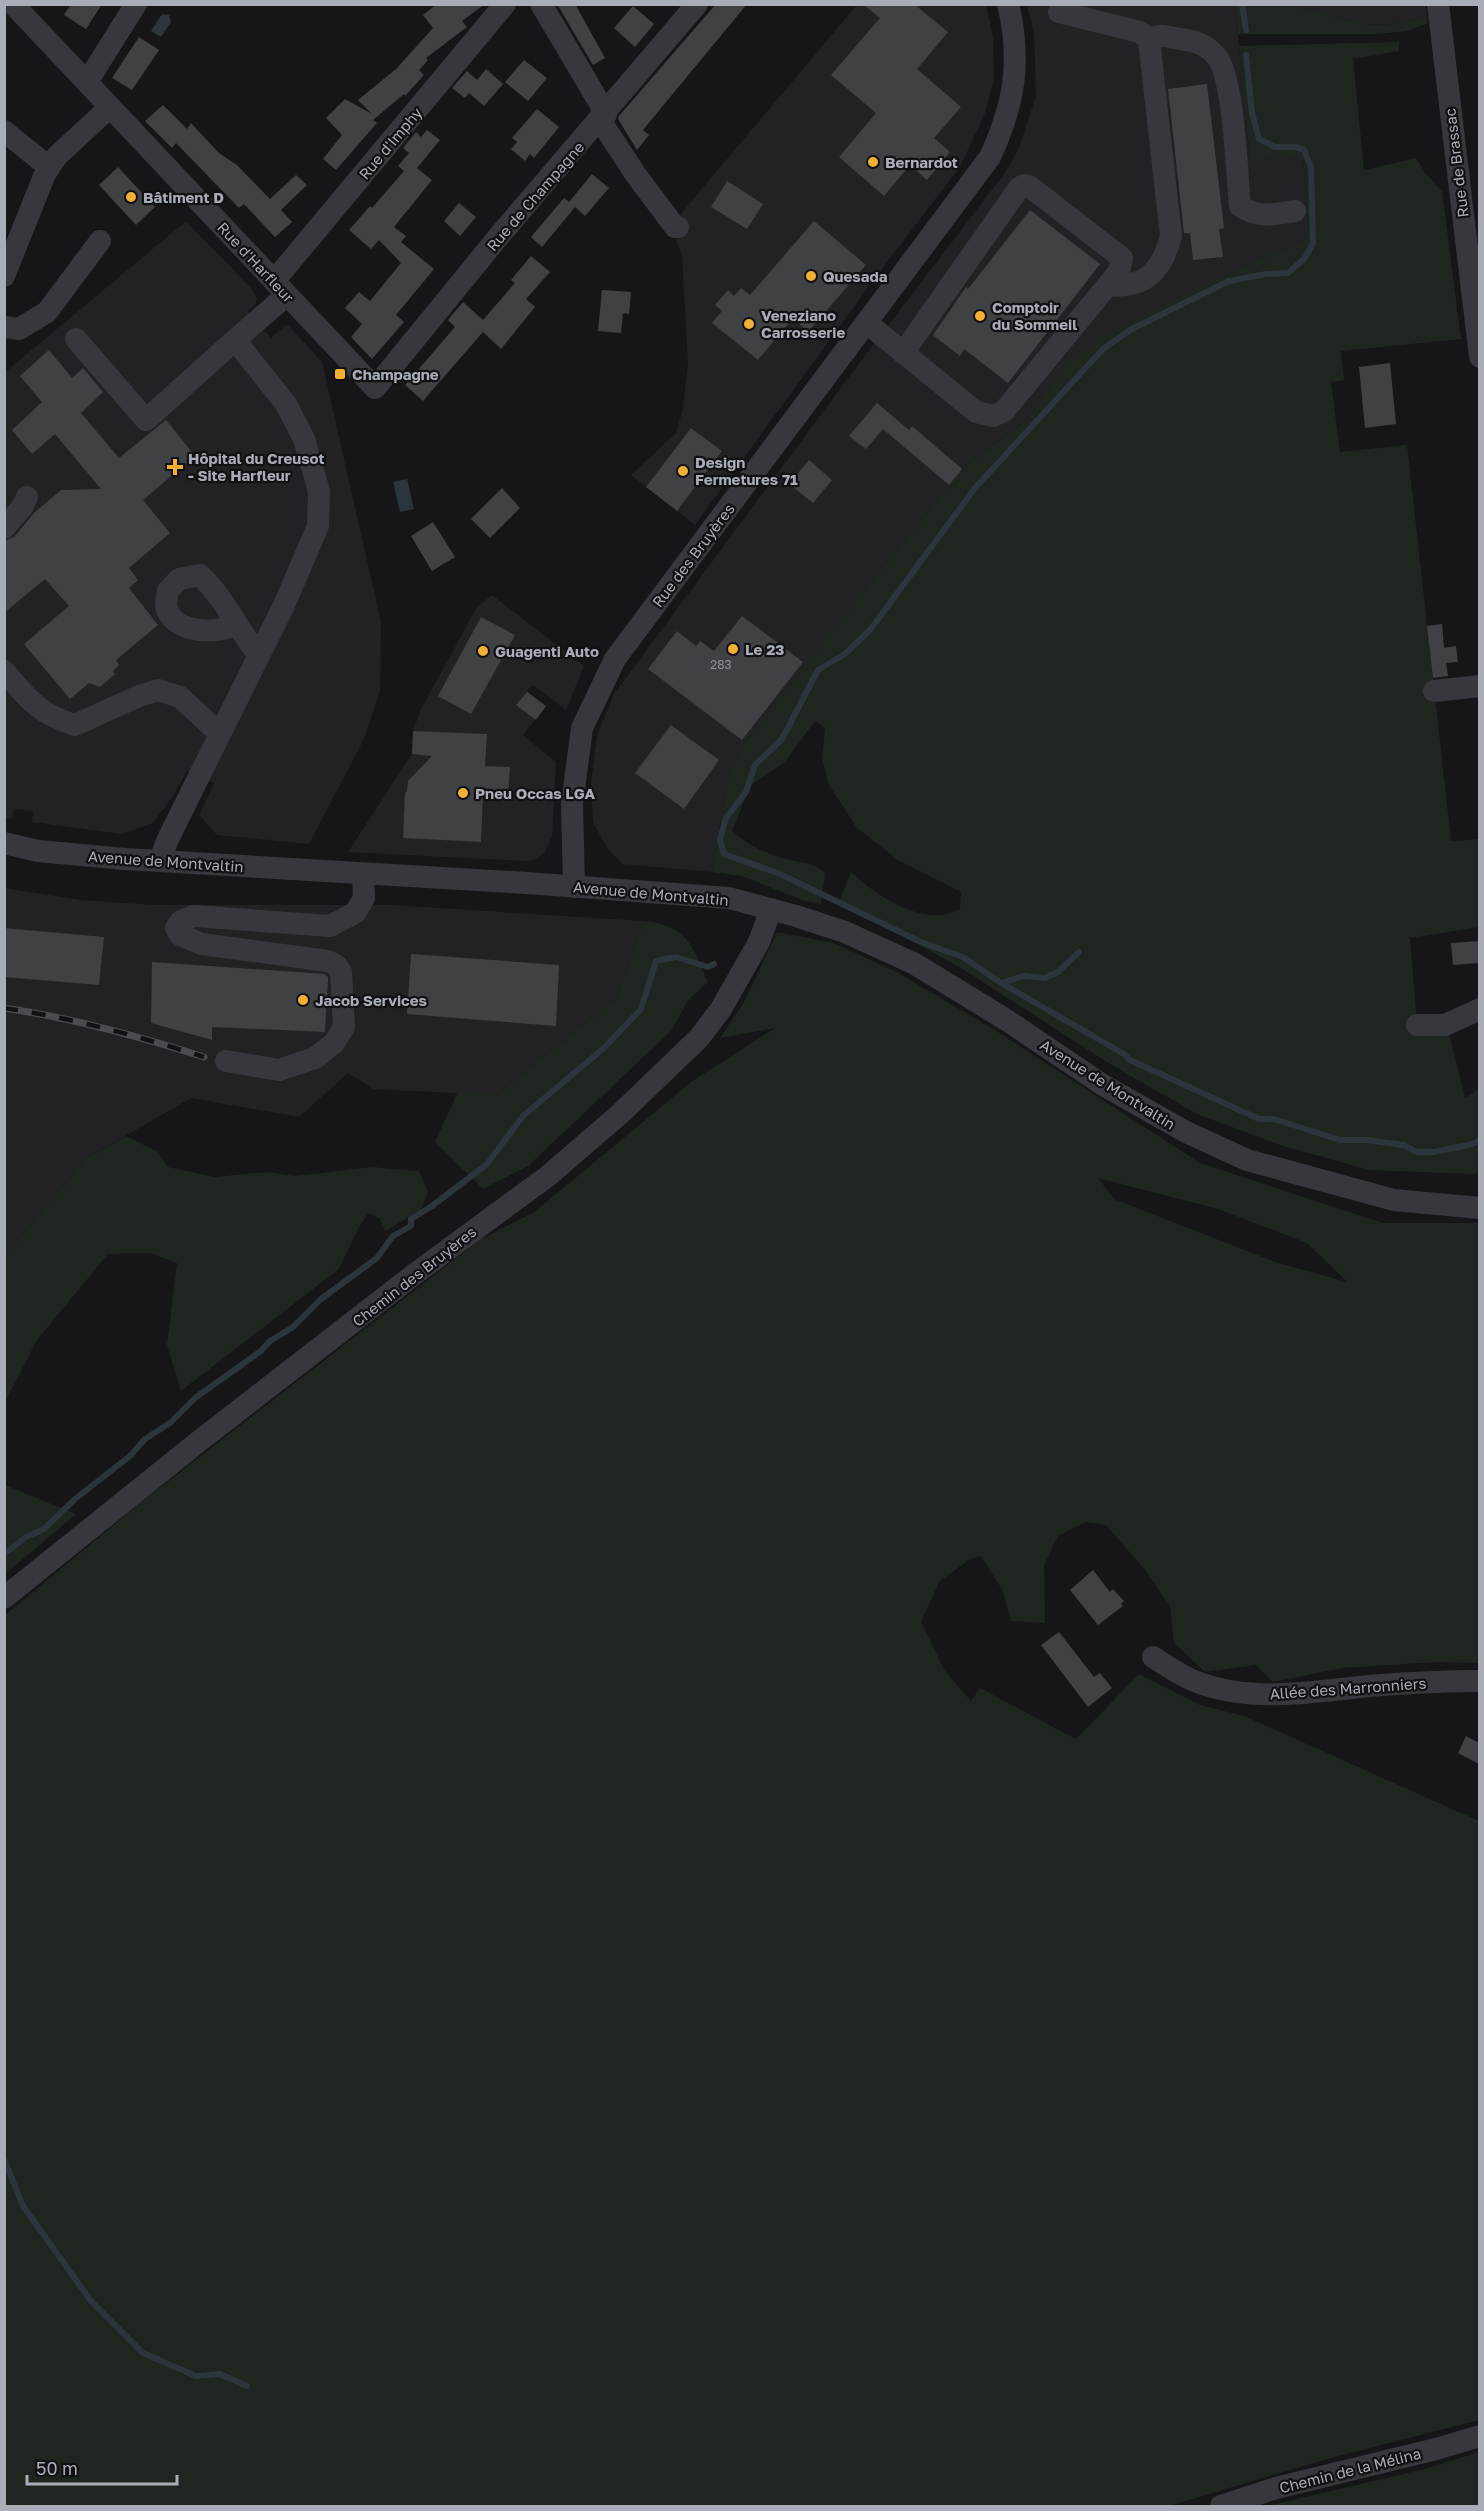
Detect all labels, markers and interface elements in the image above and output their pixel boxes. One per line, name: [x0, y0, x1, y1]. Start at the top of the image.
street label: Rue d'Imphy: [355, 103, 426, 183]
street label: Rue de Brassac: [1440, 107, 1472, 219]
street label: Rue de Champagne: [483, 137, 588, 254]
place label: Bernardot: [885, 153, 958, 171]
marker: Bernardot: [866, 155, 880, 169]
place label: Bâtiment D: [143, 188, 224, 206]
marker: Bâtiment D: [124, 190, 138, 204]
street label: Rue d'Harfleur: [214, 218, 298, 306]
place label: Quesada: [823, 267, 888, 285]
marker: Quesada: [804, 269, 818, 283]
place label: Comptoir du Sommeil: [992, 298, 1077, 333]
place label: Veneziano Carrosserie: [761, 306, 845, 341]
marker: Comptoir du Sommeil: [973, 309, 987, 323]
marker: Veneziano Carrosserie: [742, 317, 756, 331]
place label: Champagne: [352, 365, 439, 383]
marker: Champagne: [333, 367, 347, 381]
place label: Hôpital du Creusot - Site Harfleur: [188, 449, 325, 484]
place label: Design Fermetures 71: [695, 453, 798, 488]
marker: Hôpital du Creusot - Site Harfleur: [166, 458, 184, 476]
marker: Design Fermetures 71: [676, 464, 690, 478]
street label: Rue des Bruyères: [648, 500, 738, 610]
place label: Le 23: [745, 640, 784, 658]
place label: Guagenti Auto: [495, 642, 599, 660]
marker: Le 23: [726, 642, 740, 656]
marker: Guagenti Auto: [476, 644, 490, 658]
house number: 283: [710, 657, 732, 672]
place label: Pneu Occas LGA: [475, 784, 595, 802]
marker: Pneu Occas LGA: [456, 786, 470, 800]
street label: Avenue de Montvaltin: [88, 847, 244, 875]
street label: Avenue de Montvaltin: [573, 877, 729, 909]
place label: Jacob Services: [315, 991, 427, 1009]
marker: Jacob Services: [296, 993, 310, 1007]
street label: Avenue de Montvaltin: [1037, 1035, 1179, 1133]
street label: Chemin des Bruyères: [349, 1222, 480, 1330]
street label: Allée des Marronniers: [1269, 1674, 1427, 1702]
street label: Chemin de la Mélina: [1277, 2444, 1423, 2496]
scale bar: [27, 2448, 177, 2486]
text: 50 m: [36, 2457, 78, 2479]

